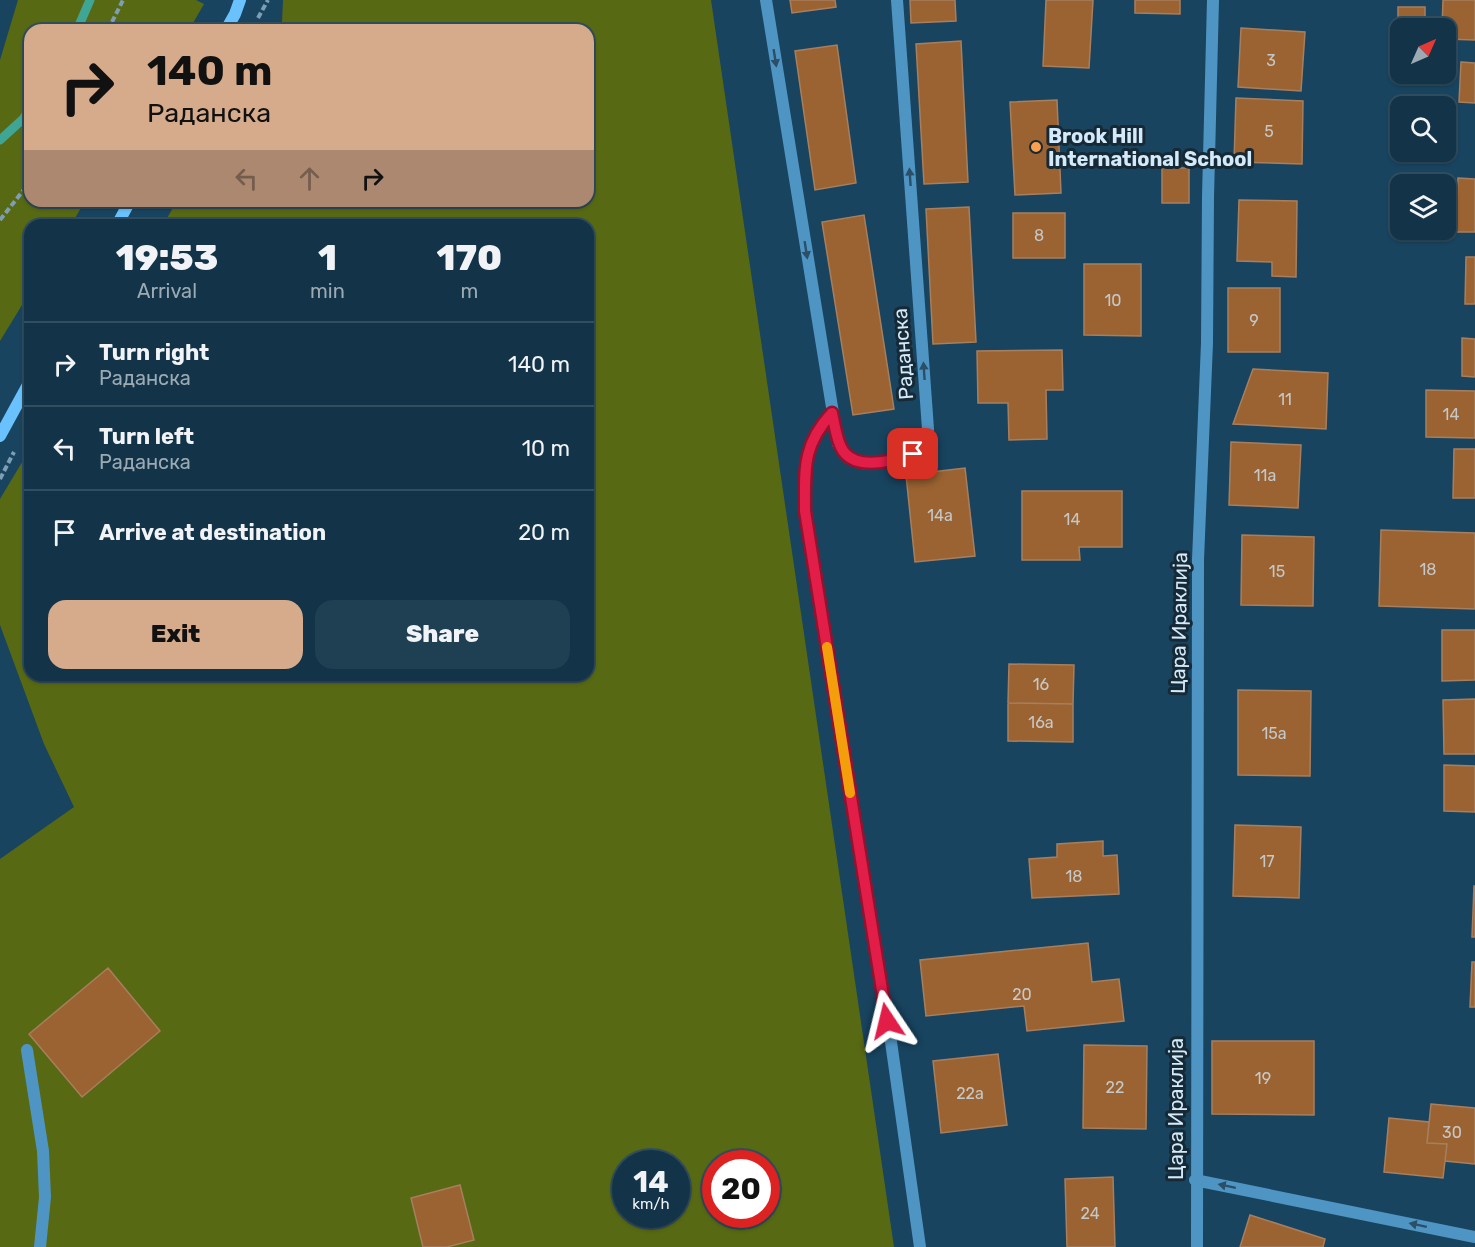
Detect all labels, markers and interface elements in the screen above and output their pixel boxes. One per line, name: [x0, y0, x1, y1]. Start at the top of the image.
north arrow: [1390, 18, 1456, 84]
map controls: [1390, 18, 1456, 240]
text: 140 m: [147, 46, 273, 96]
icon: right: [48, 48, 126, 126]
one-way arrow: [771, 48, 780, 67]
house number: 3: [1266, 51, 1276, 70]
button: search: [1390, 96, 1456, 162]
text: Раданска: [147, 97, 271, 129]
house number: 5: [1264, 122, 1274, 141]
place label: Brook Hill International School: [1048, 124, 1252, 171]
marker: Brook Hill International School: [1029, 140, 1043, 154]
icon: left: [230, 162, 263, 195]
icon: ahead: [293, 162, 326, 195]
icon: right: [356, 162, 389, 195]
one-way arrow: [905, 167, 915, 186]
button: layers: [1390, 174, 1456, 240]
house number: 8: [1034, 226, 1044, 245]
text: 19:53: [116, 236, 218, 279]
text: 1: [318, 236, 337, 279]
text: 170: [437, 236, 502, 279]
one-way arrow: [802, 241, 811, 260]
text: Arrival: [137, 279, 197, 303]
text: min: [310, 279, 345, 303]
text: m: [460, 279, 478, 303]
house number: 10: [1104, 291, 1122, 310]
street label: Раданска: [888, 307, 918, 401]
house number: 9: [1249, 311, 1259, 330]
text: Turn right: [99, 339, 209, 366]
icon: right: [48, 348, 81, 381]
text: 140 m: [508, 351, 570, 378]
one-way arrow: [919, 362, 928, 381]
text: Раданска: [99, 366, 191, 390]
house number: 11: [1278, 390, 1292, 409]
house number: 14: [1443, 405, 1459, 424]
text: Turn left: [99, 423, 194, 450]
pin: [887, 428, 938, 479]
icon: left: [48, 432, 81, 465]
text: 10 m: [522, 435, 570, 462]
icon: arrive: [896, 437, 929, 470]
text: Раданска: [99, 450, 191, 474]
house number: 11a: [1254, 466, 1276, 485]
house number: 14a: [927, 506, 953, 525]
house number: 14: [1064, 510, 1080, 529]
icon: arrive: [48, 516, 81, 549]
text: Arrive at destination: [99, 519, 326, 546]
text: 20 m: [518, 519, 570, 546]
street label: Цара Ираклија: [1166, 552, 1192, 694]
house number: 18: [1419, 560, 1437, 579]
house number: 15: [1269, 562, 1285, 581]
button: Exit: [48, 600, 303, 669]
button: Share: [315, 600, 570, 669]
house number: 16: [1033, 675, 1050, 694]
house number: 16a: [1028, 713, 1054, 732]
house number: 15a: [1261, 724, 1287, 743]
house number: 17: [1259, 852, 1275, 871]
house number: 18: [1065, 867, 1083, 886]
house number: 20: [1012, 985, 1032, 1004]
position arrow: [855, 989, 919, 1053]
street label: Цара Ираклија: [1164, 1038, 1188, 1180]
house number: 19: [1255, 1069, 1271, 1088]
house number: 22: [1106, 1078, 1124, 1097]
house number: 22a: [956, 1084, 984, 1103]
house number: 30: [1442, 1123, 1462, 1142]
speed limit sign: 20: [702, 1150, 780, 1228]
text: 14: [633, 1164, 669, 1200]
one-way arrow: [1217, 1181, 1236, 1191]
text: km/h: [632, 1195, 670, 1213]
house number: 24: [1080, 1204, 1100, 1223]
one-way arrow: [1408, 1220, 1427, 1229]

